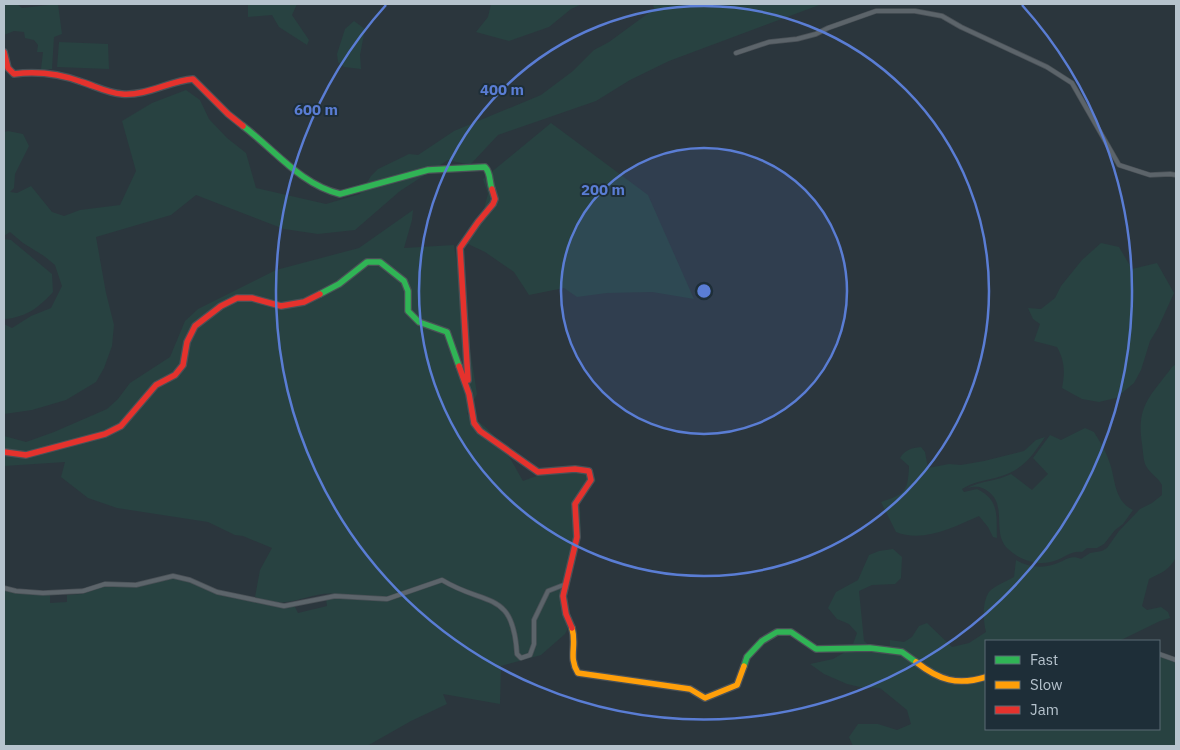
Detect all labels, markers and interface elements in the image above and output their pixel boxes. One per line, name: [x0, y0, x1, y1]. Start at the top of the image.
text: 400 m: [480, 80, 524, 99]
text: 600 m: [294, 100, 338, 119]
text: 200 m: [581, 180, 625, 199]
centre of rings: [695, 282, 713, 300]
legend: [985, 640, 1160, 730]
text: Fast: [1030, 650, 1058, 669]
text: Slow: [1030, 675, 1063, 694]
text: Jam: [1030, 700, 1059, 719]

